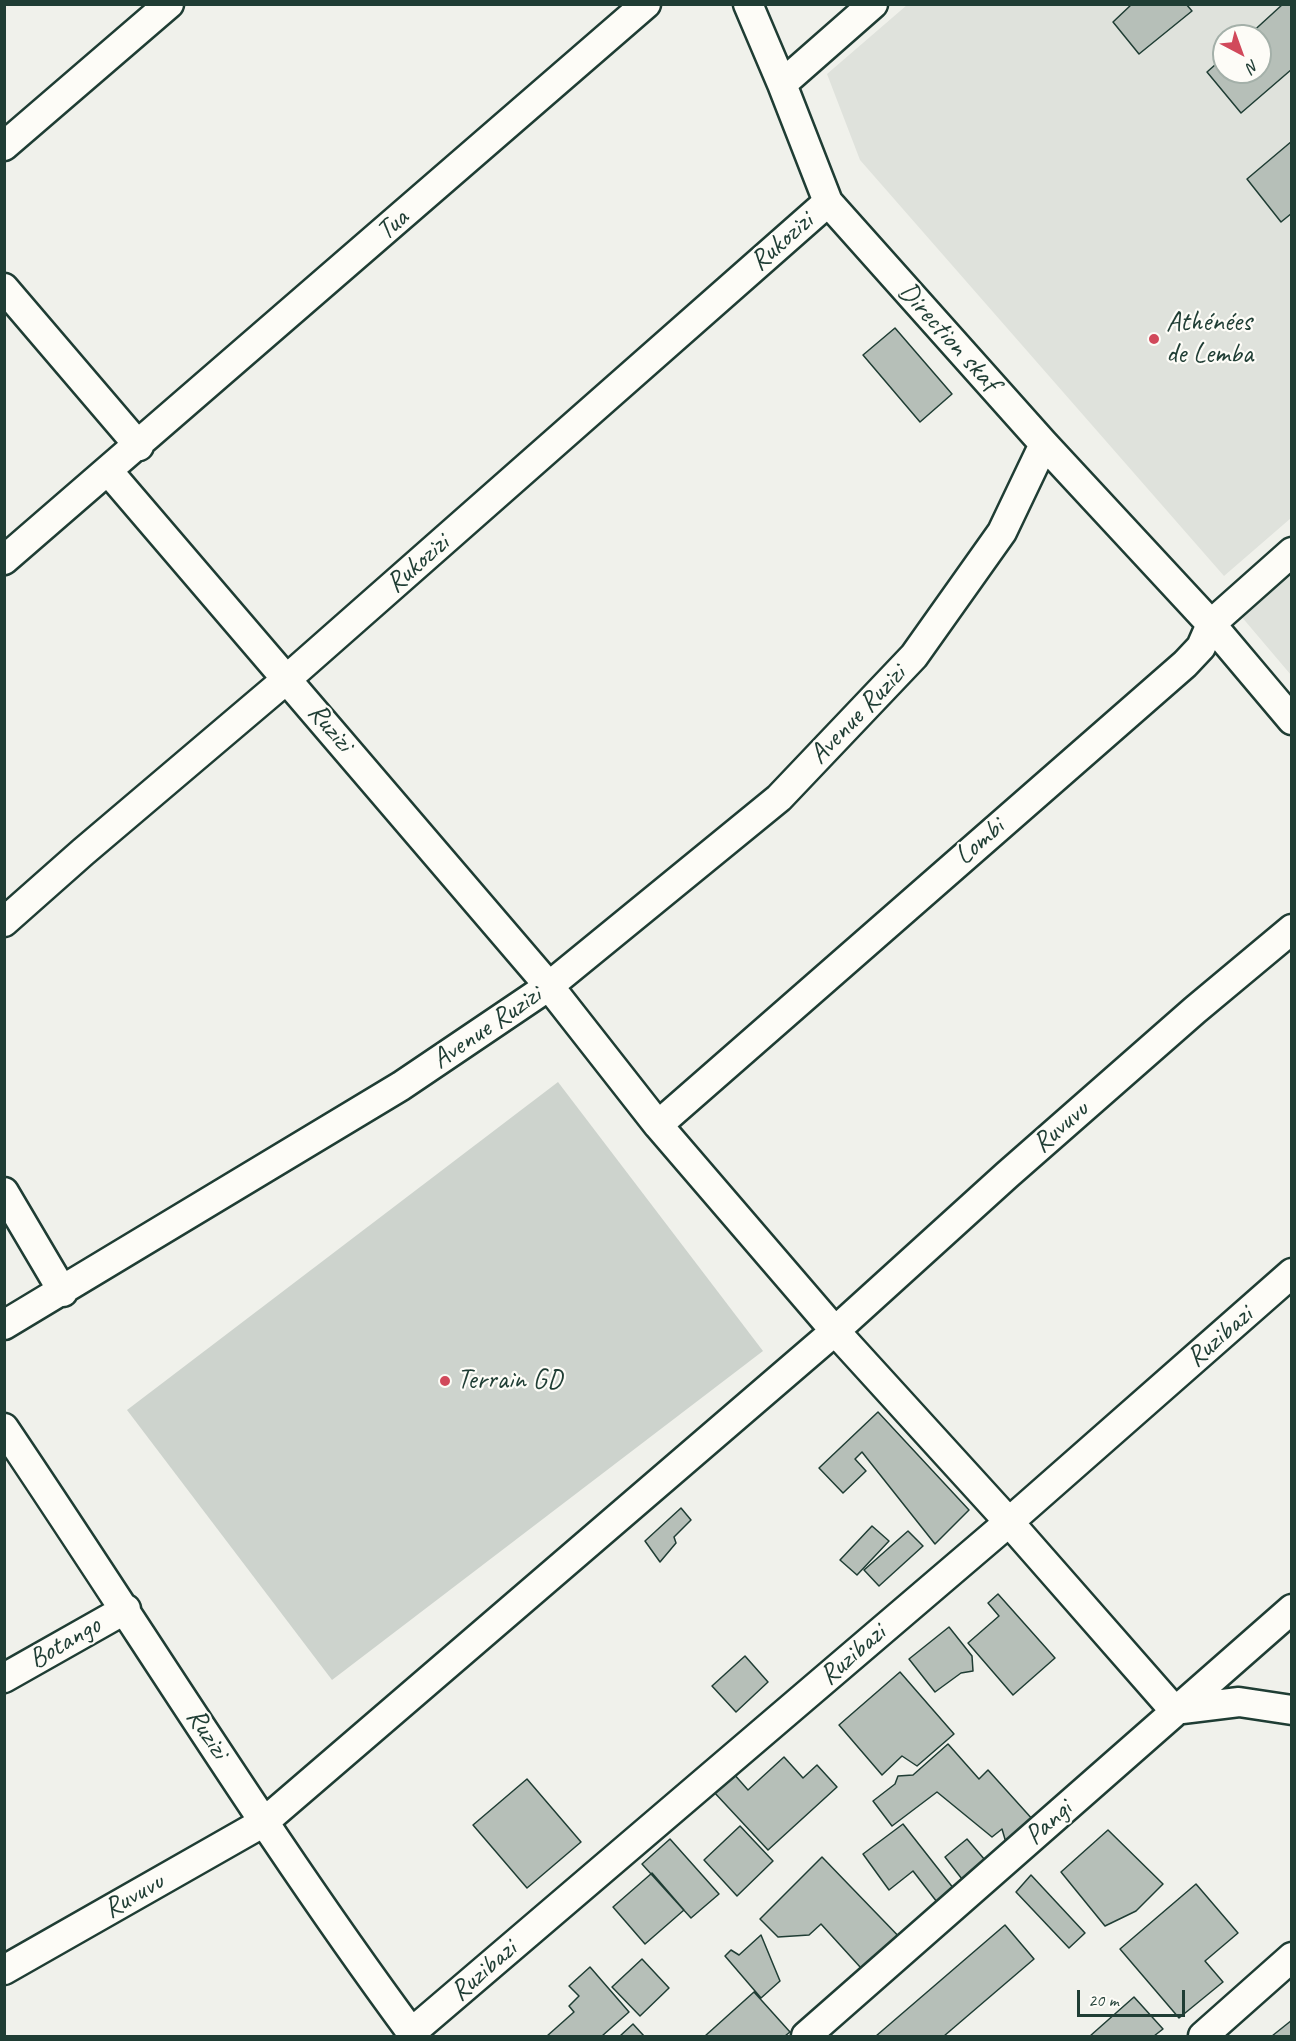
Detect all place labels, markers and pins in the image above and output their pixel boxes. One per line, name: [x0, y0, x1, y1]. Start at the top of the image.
place label: Athénées de Lemba: [1166, 306, 1253, 372]
marker: Athénées de Lemba: [1147, 332, 1161, 346]
place label: Terrain GD: [457, 1364, 562, 1398]
marker: Terrain GD: [438, 1374, 452, 1388]

